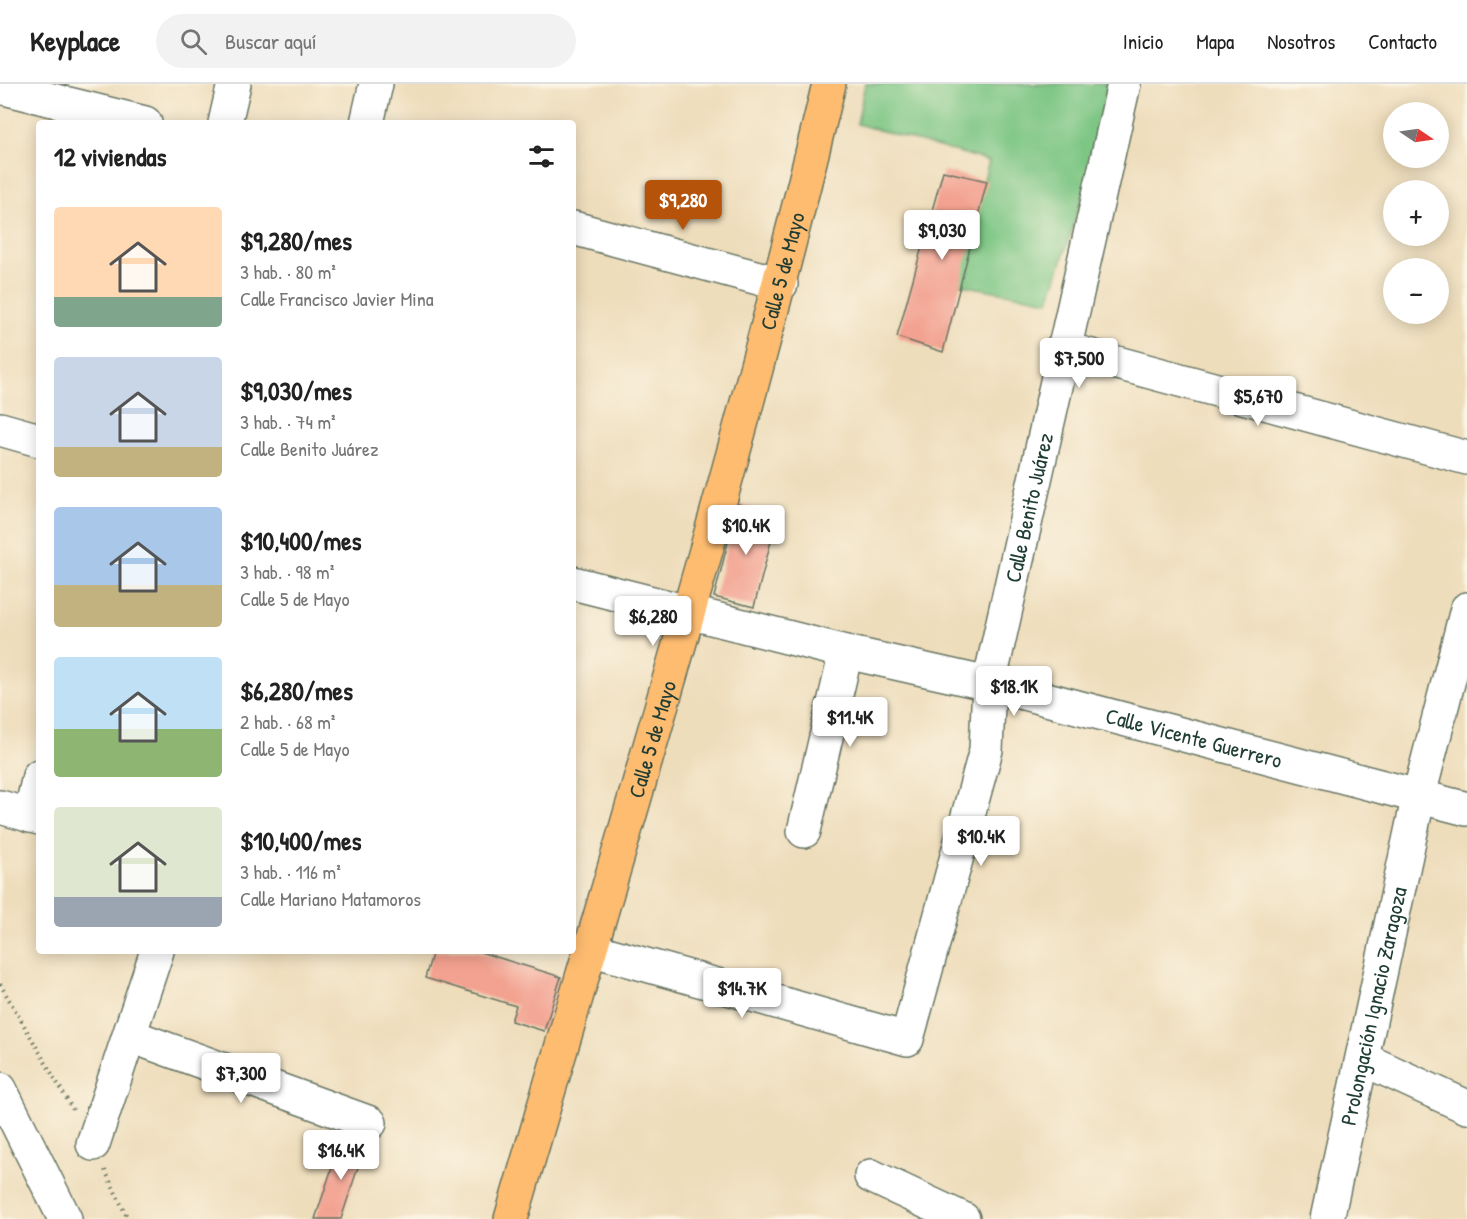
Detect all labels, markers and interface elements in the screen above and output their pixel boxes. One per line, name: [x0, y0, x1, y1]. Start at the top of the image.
search box: [156, 14, 576, 68]
text: Keyplace: [30, 22, 120, 60]
icon: search: [177, 25, 210, 58]
text: Buscar aquí: [225, 26, 317, 56]
text: Inicio: [1123, 27, 1163, 56]
text: Mapa: [1196, 27, 1234, 56]
text: Nosotros: [1267, 27, 1335, 56]
text: Contacto: [1368, 27, 1437, 56]
north arrow: [1383, 102, 1449, 168]
map controls: [1383, 102, 1449, 324]
text: 12 viviendas: [54, 139, 166, 174]
icon: filters: [525, 140, 558, 173]
pin: $9,280: [634, 180, 732, 231]
button: +: [1383, 180, 1449, 246]
text: $9,280: [659, 186, 707, 213]
street label: Calle 5 de Mayo: [752, 209, 812, 333]
pin: $9,030: [893, 210, 991, 261]
text: $9,030: [918, 216, 966, 243]
text: $9,280/mes: [240, 223, 352, 258]
icon: home: [102, 231, 174, 303]
text: 3 hab. · 80 m²: [240, 258, 336, 285]
button: −: [1383, 258, 1449, 324]
text: Calle Francisco Javier Mina: [240, 285, 434, 312]
pin: $7,500: [1030, 338, 1128, 389]
text: $7,500: [1054, 344, 1104, 371]
text: $9,030/mes: [240, 373, 352, 408]
pin: $5,670: [1209, 376, 1307, 427]
icon: home: [102, 381, 174, 453]
text: $5,670: [1233, 382, 1283, 409]
text: 3 hab. · 74 m²: [240, 408, 336, 435]
street label: Calle Benito Juárez: [997, 430, 1060, 585]
text: Calle Benito Juárez: [240, 435, 379, 462]
pin: $10.4K: [697, 505, 795, 556]
text: $10.4K: [722, 511, 770, 538]
text: $10,400/mes: [240, 523, 362, 558]
icon: home: [102, 531, 174, 603]
text: 3 hab. · 98 m²: [240, 558, 334, 585]
text: Calle 5 de Mayo: [240, 585, 350, 612]
pin: $6,280: [604, 596, 702, 647]
text: $6,280: [628, 602, 678, 629]
pin: $18.1K: [965, 666, 1063, 717]
text: $18.1K: [990, 672, 1038, 699]
text: $6,280/mes: [240, 673, 353, 708]
street label: Calle 5 de Mayo: [621, 677, 683, 801]
icon: home: [102, 681, 174, 753]
pin: $11.4K: [801, 697, 899, 748]
street label: Calle Vicente Guerrero: [1103, 700, 1286, 775]
text: $11.4K: [827, 703, 873, 730]
text: 2 hab. · 68 m²: [240, 708, 335, 735]
text: Calle 5 de Mayo: [240, 735, 350, 762]
pin: $10.4K: [932, 816, 1030, 867]
text: $10.4K: [957, 822, 1005, 849]
text: $10,400/mes: [240, 823, 362, 858]
icon: home: [102, 831, 174, 903]
text: 3 hab. · 116 m²: [240, 858, 341, 885]
street label: Prolongación Ignacio Zaragoza: [1333, 884, 1414, 1128]
text: Calle Mariano Matamoros: [240, 885, 421, 912]
pin: $14.7K: [693, 968, 791, 1019]
text: $14.7K: [717, 974, 767, 1001]
pin: $7,300: [192, 1053, 290, 1104]
text: $7,300: [216, 1059, 266, 1086]
pin: $16.4K: [292, 1130, 390, 1181]
text: $16.4K: [317, 1136, 365, 1163]

